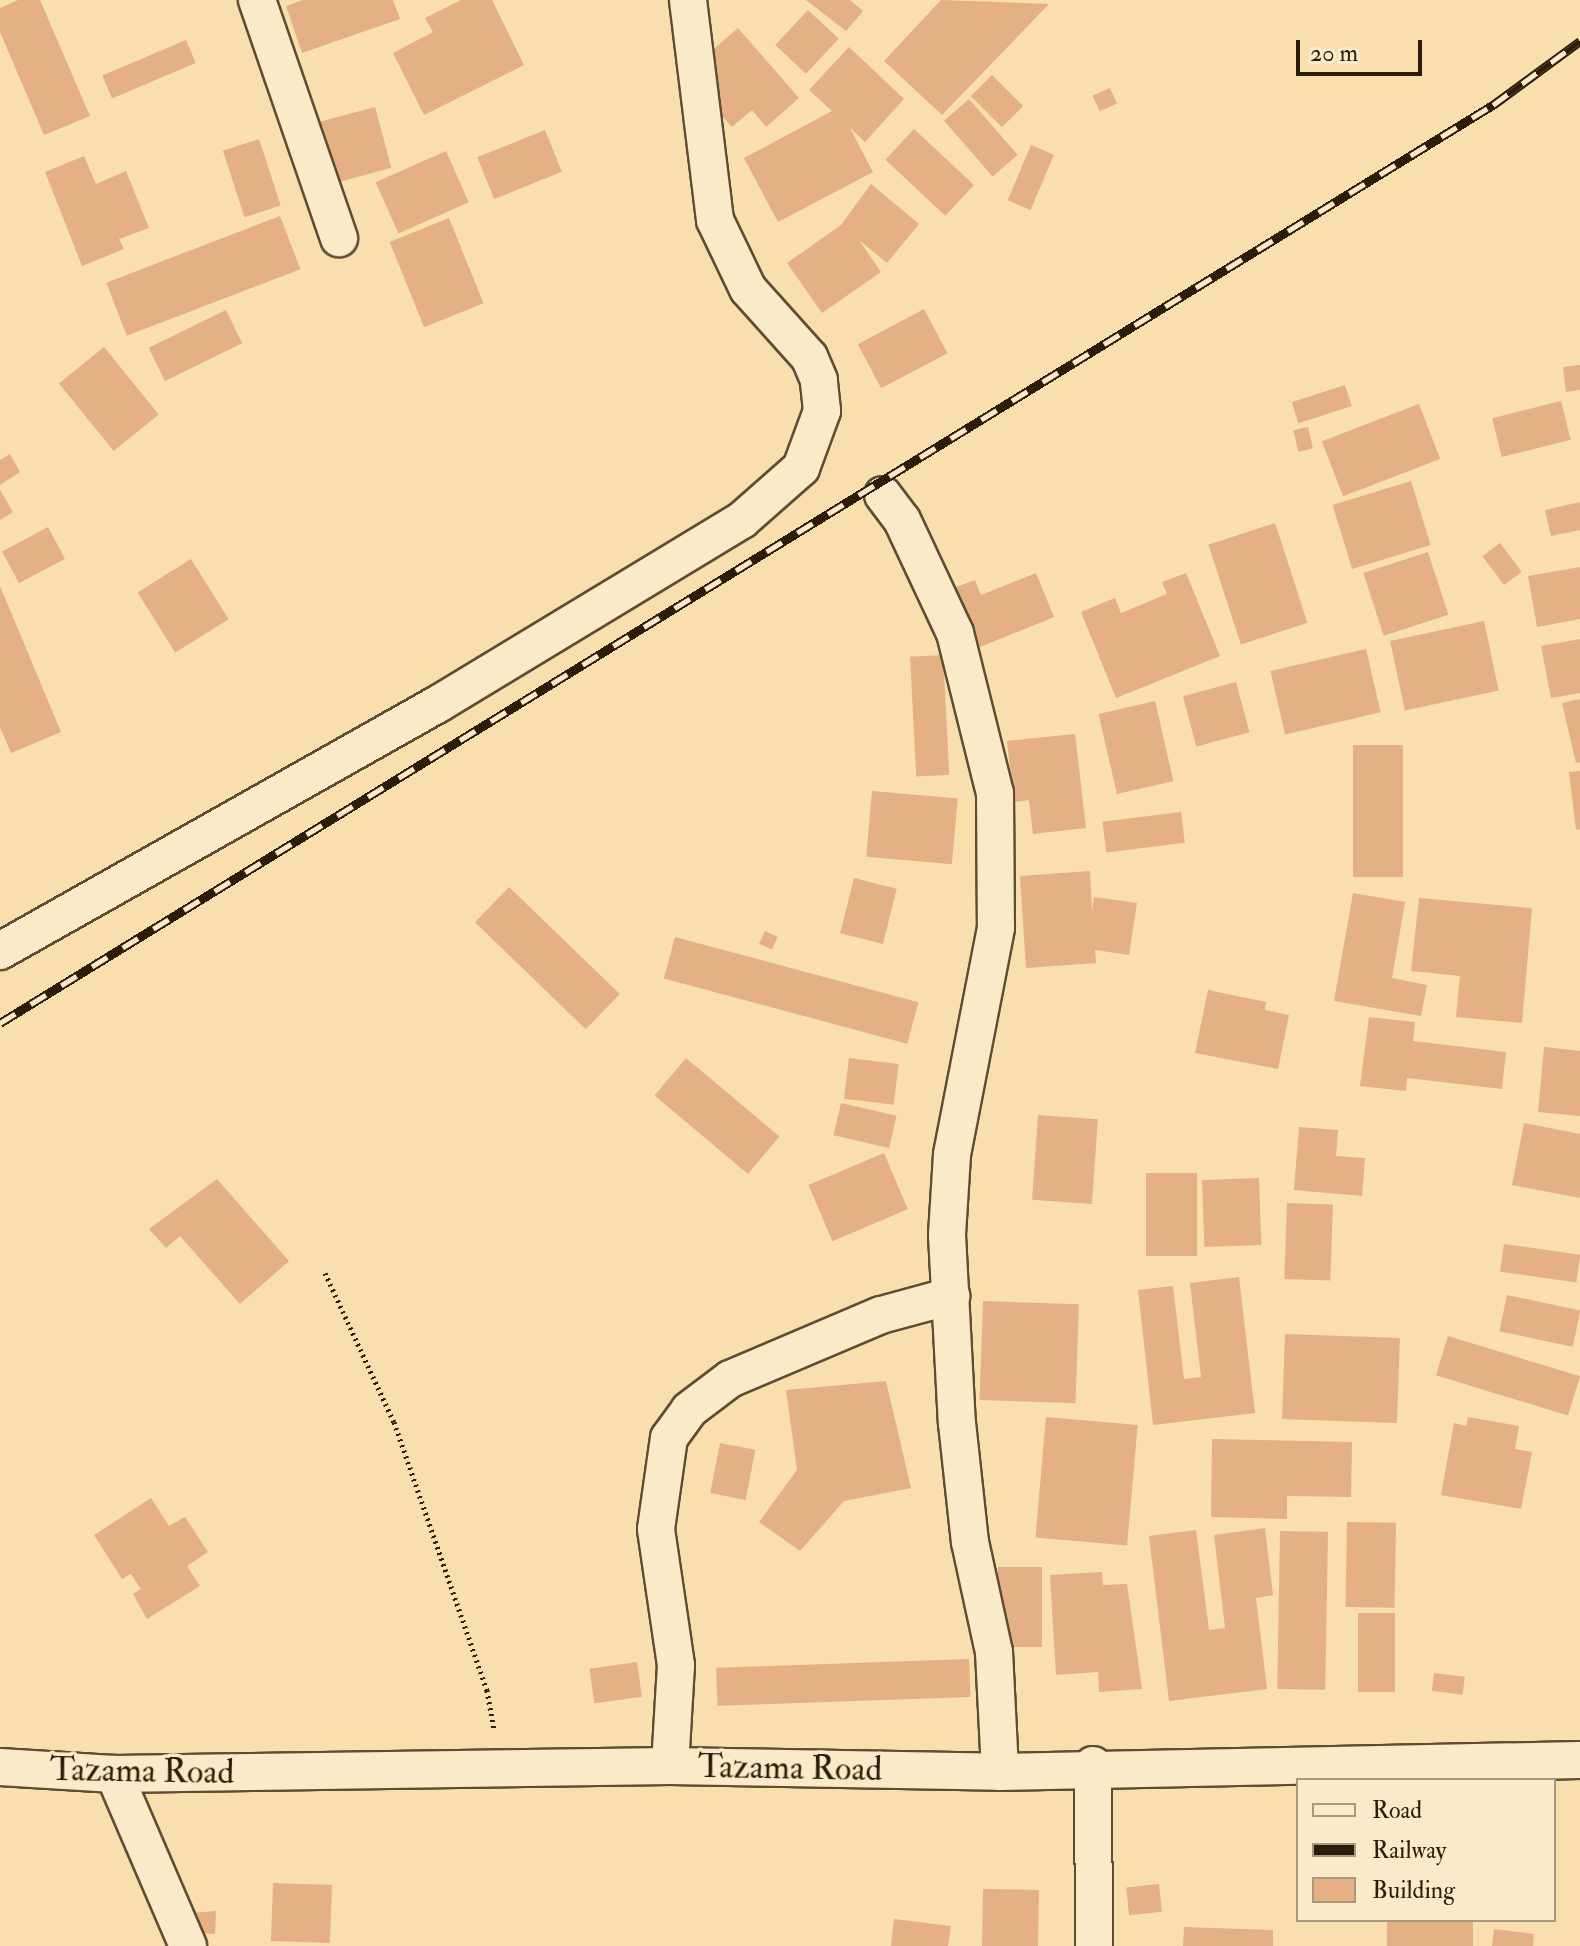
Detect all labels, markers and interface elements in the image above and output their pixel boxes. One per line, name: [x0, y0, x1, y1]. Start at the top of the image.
scale bar: [1300, 24, 1426, 74]
text: 20 m: [1310, 38, 1358, 69]
street label: Tazama Road: [697, 1746, 883, 1790]
street label: Tazama Road: [49, 1749, 235, 1793]
legend: [1296, 1778, 1556, 1922]
text: Road: [1372, 1795, 1422, 1826]
text: Railway: [1372, 1835, 1446, 1866]
text: Building: [1372, 1875, 1455, 1906]

